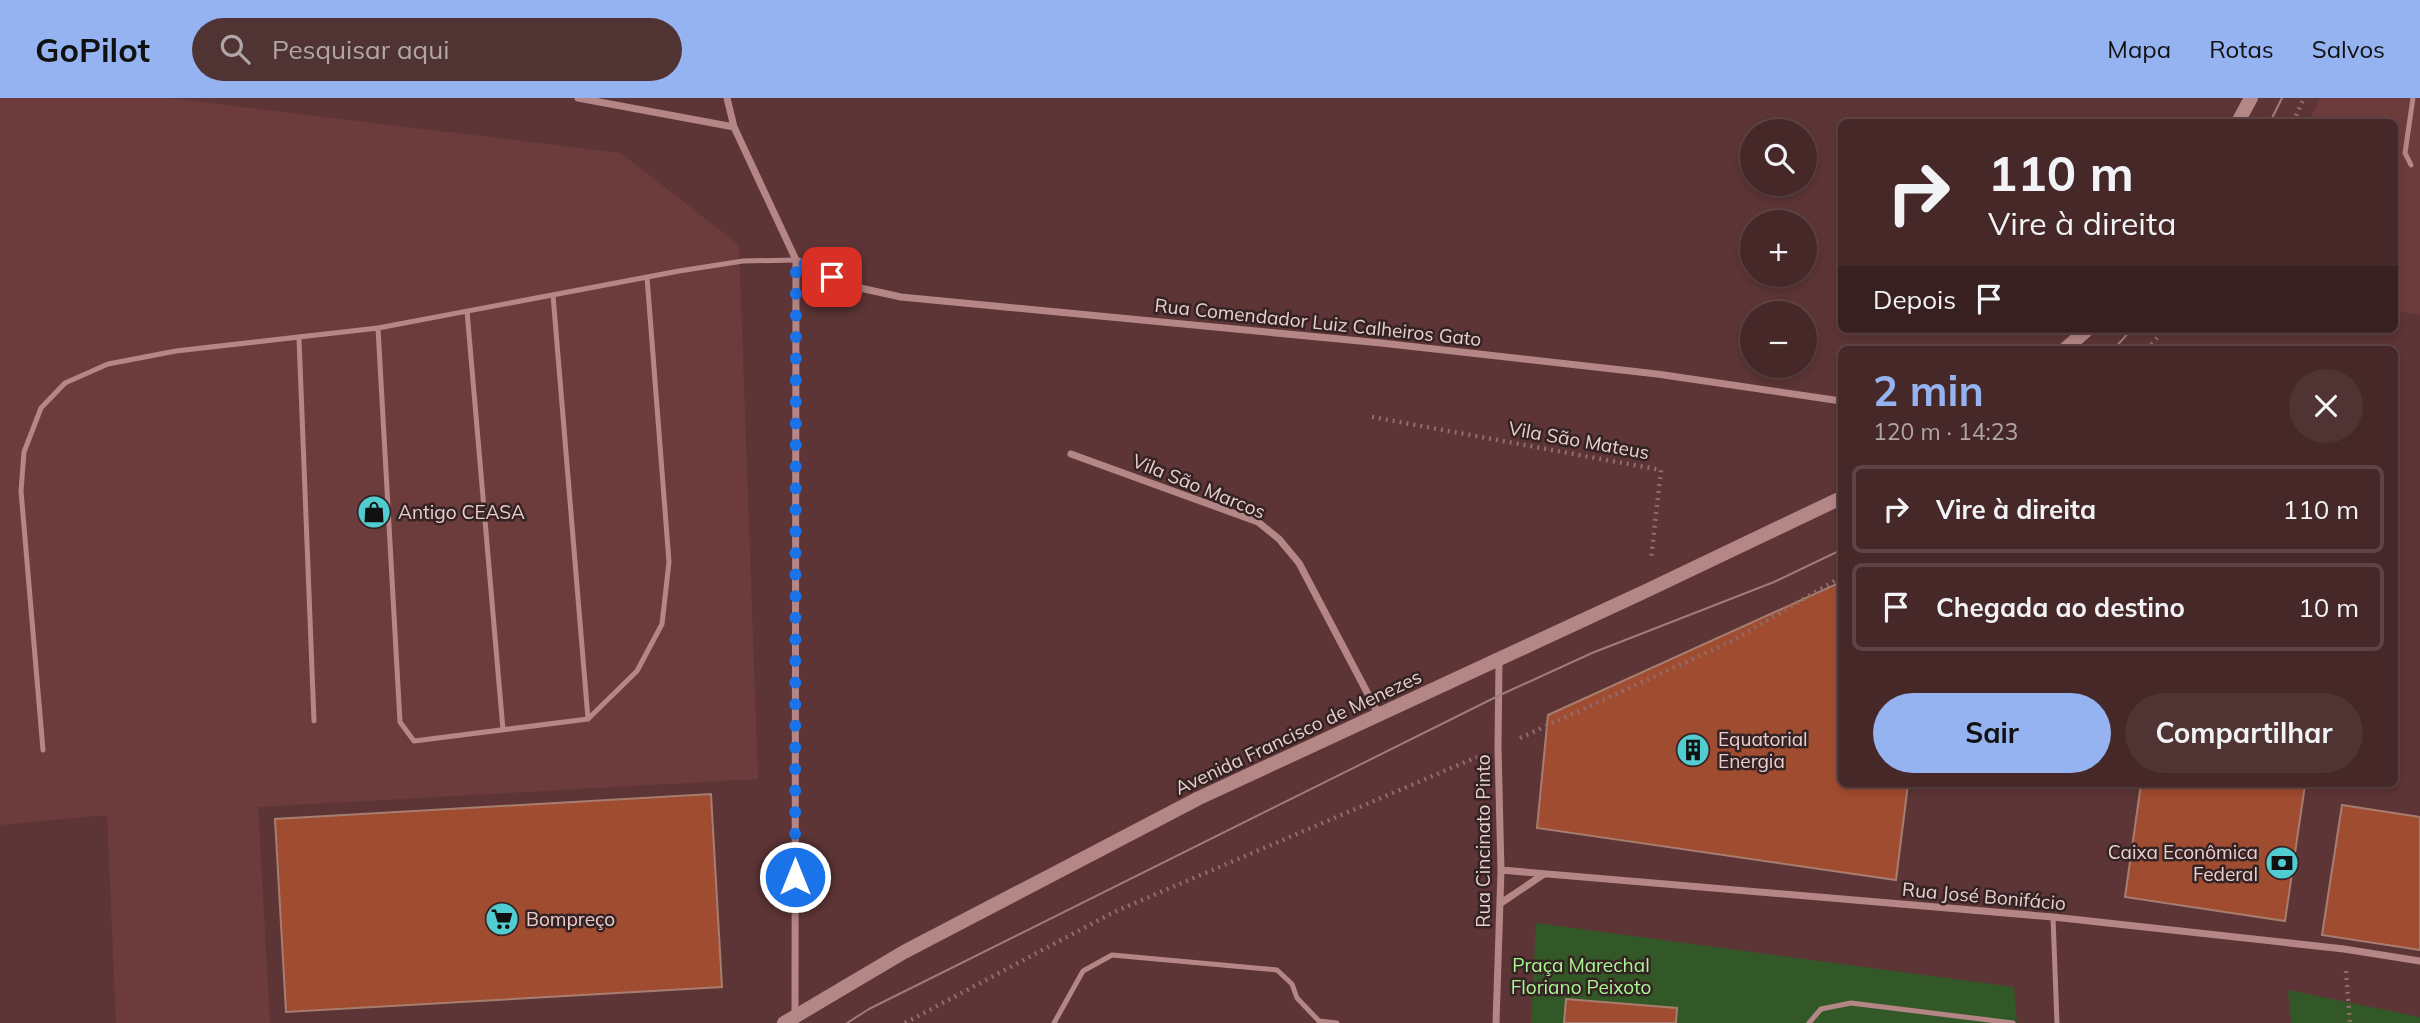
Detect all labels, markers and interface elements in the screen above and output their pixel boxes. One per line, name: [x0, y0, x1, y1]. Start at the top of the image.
search box: [192, 18, 682, 81]
text: GoPilot: [35, 29, 150, 70]
icon: search: [216, 30, 254, 68]
text: Pesquisar aqui: [272, 33, 449, 66]
text: Mapa: [2107, 34, 2171, 64]
text: Rotas: [2209, 34, 2274, 64]
text: Salvos: [2312, 34, 2385, 64]
map controls: [1740, 119, 1817, 378]
button: search: [1740, 119, 1817, 196]
text: 110 m: [1988, 142, 2134, 203]
icon: right: [1873, 147, 1964, 238]
text: Vire à direita: [1988, 203, 2176, 243]
button: +: [1740, 210, 1817, 287]
pin: [802, 247, 862, 307]
icon: arrive: [813, 258, 851, 296]
icon: arrive: [1970, 280, 2008, 318]
text: Depois: [1873, 283, 1956, 316]
street label: Rua Comendador Luiz Calheiros Gato: [1153, 293, 1483, 351]
button: −: [1740, 301, 1817, 378]
text: 2 min: [1873, 364, 1984, 417]
button: close: [2289, 369, 2363, 443]
street label: Vila São Mateus: [1507, 416, 1651, 464]
text: 120 m · 14:23: [1873, 417, 2018, 446]
street label: Vila São Marcos: [1129, 448, 1269, 524]
icon: right: [1877, 490, 1915, 528]
shop icon: Antigo CEASA: [355, 493, 393, 531]
text: Vire à direita: [1936, 493, 2096, 526]
text: 110 m: [2283, 493, 2359, 526]
place label: Antigo CEASA: [398, 500, 525, 524]
icon: arrive: [1877, 588, 1915, 626]
text: Chegada ao destino: [1936, 591, 2185, 624]
text: 10 m: [2298, 591, 2359, 624]
street label: Avenida Francisco de Menezes: [1171, 664, 1425, 800]
button: Sair: [1873, 693, 2111, 773]
button: Compartilhar: [2125, 693, 2363, 773]
place label: Equatorial Energia: [1718, 727, 1808, 773]
building icon: Equatorial Energia: [1674, 731, 1712, 769]
street label: Rua Cincinato Pinto: [1471, 754, 1495, 928]
position arrow: [758, 840, 832, 914]
place label: Caixa Econômica Federal: [2108, 840, 2258, 886]
bank icon: Caixa Econômica Federal: [2263, 844, 2301, 882]
street label: Rua José Bonifácio: [1901, 877, 2067, 915]
supermarket icon: Bompreço: [483, 900, 521, 938]
place label: Bompreço: [526, 907, 615, 931]
park label: Praça Marechal Floriano Peixoto: [1511, 953, 1651, 999]

